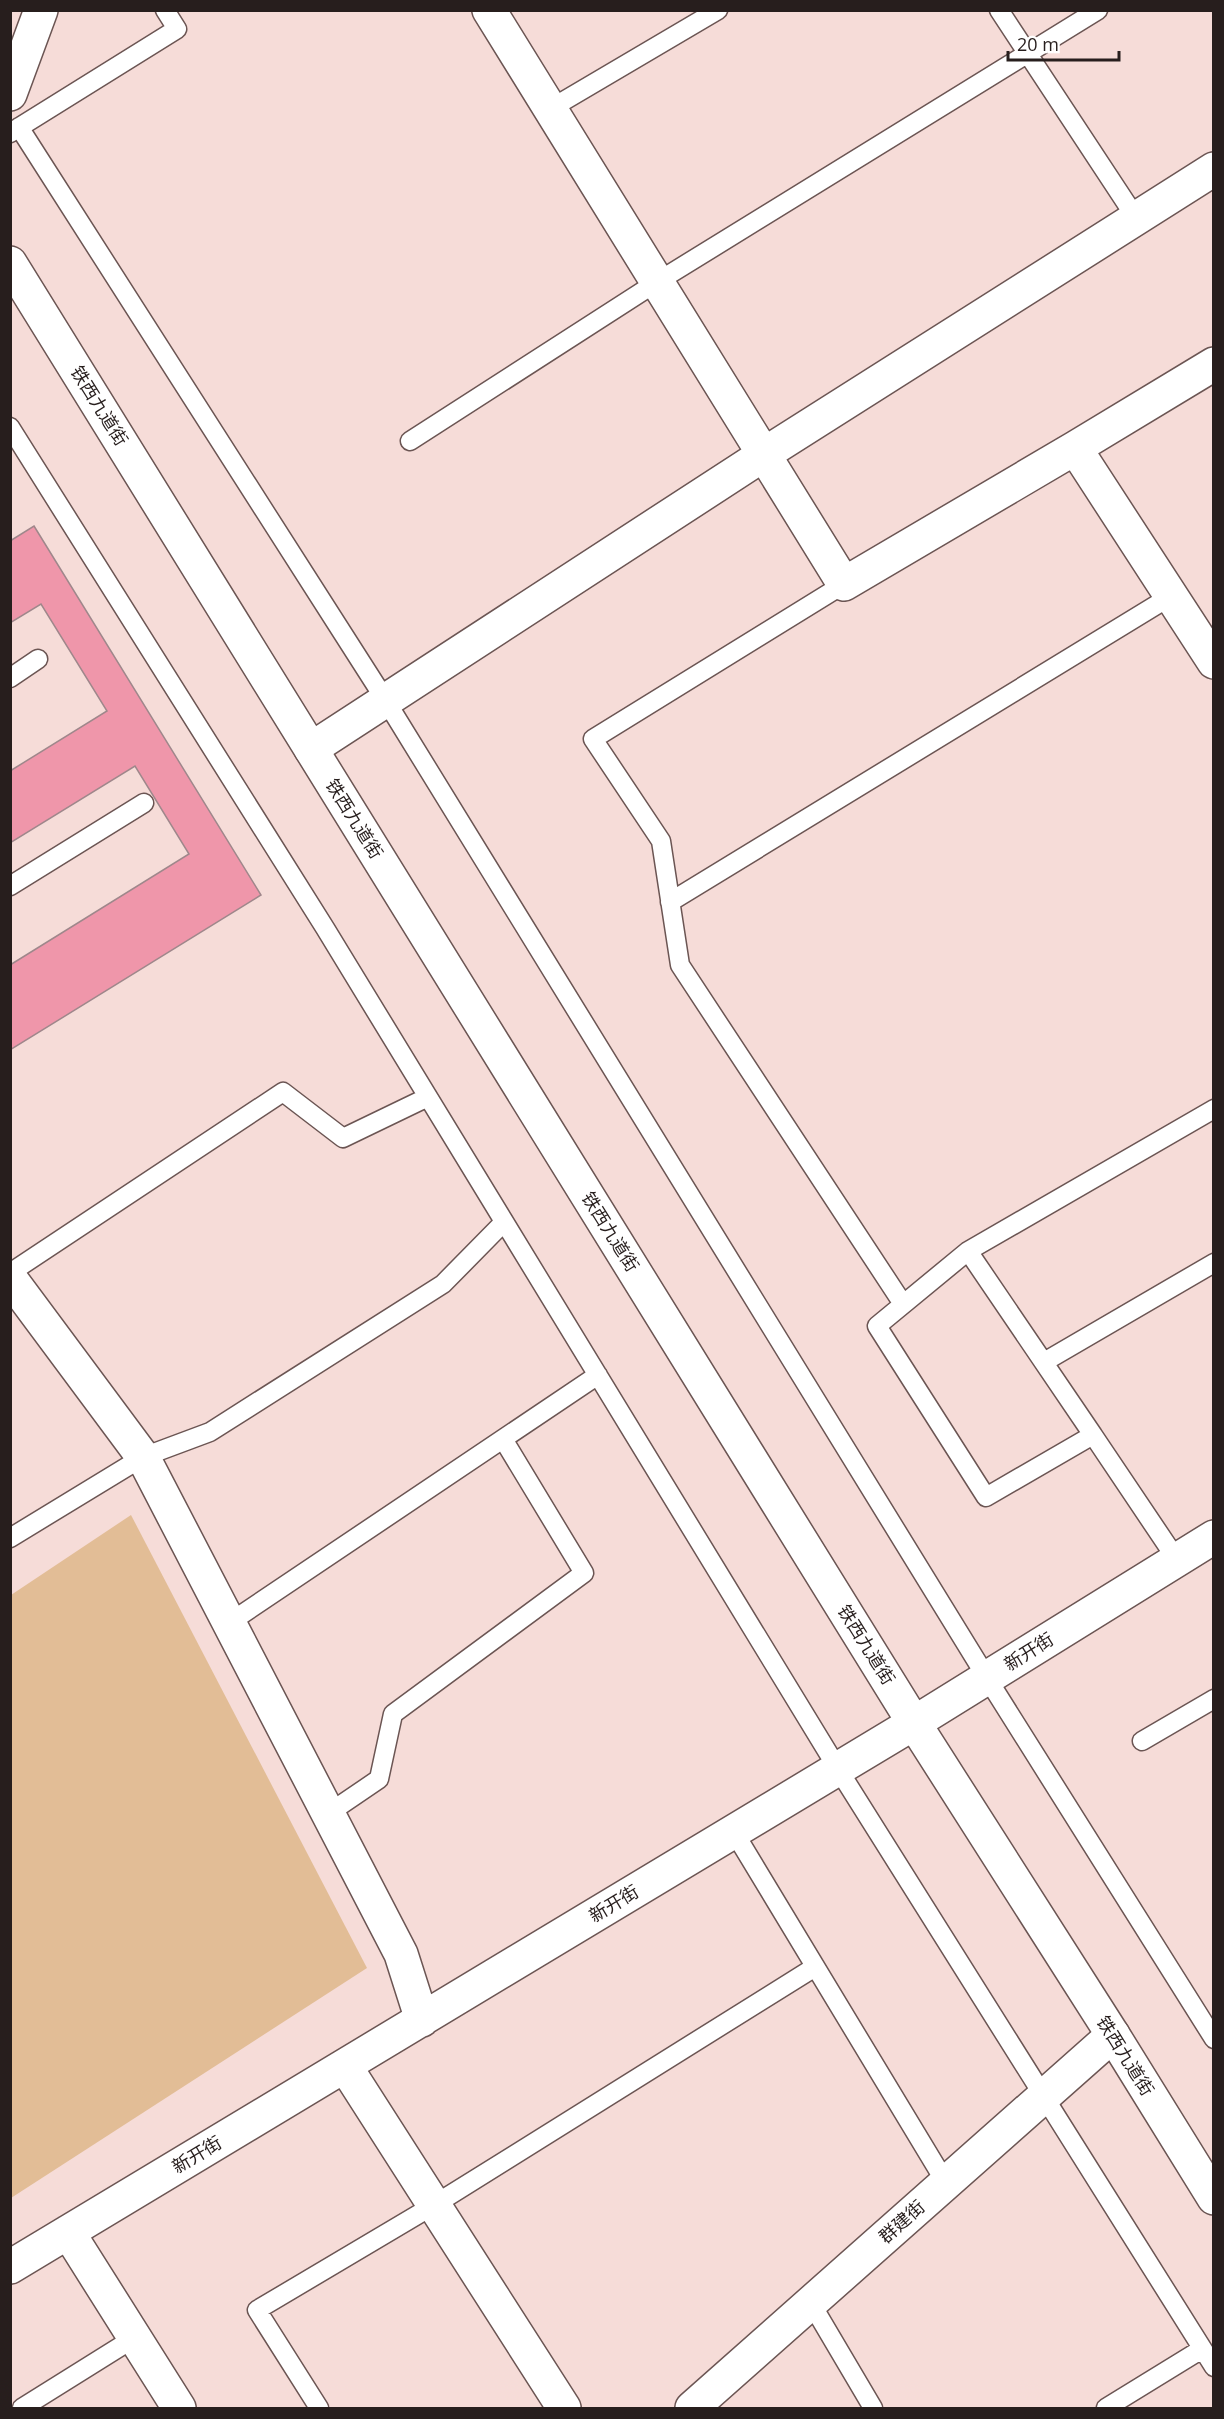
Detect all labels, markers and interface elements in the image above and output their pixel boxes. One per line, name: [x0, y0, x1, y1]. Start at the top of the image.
scale bar: [1008, 24, 1119, 62]
text: 20 m: [1017, 32, 1059, 56]
street label: 铁西九道街: [66, 361, 134, 450]
street label: 铁西九道街: [321, 774, 389, 863]
street label: 铁西九道街: [577, 1187, 645, 1276]
street label: 铁西九道街: [833, 1600, 901, 1689]
street label: 新开街: [999, 1627, 1058, 1676]
street label: 新开街: [584, 1879, 643, 1927]
street label: 铁西九道街: [1092, 2011, 1160, 2100]
street label: 新开街: [167, 2130, 226, 2178]
street label: 群建街: [873, 2194, 929, 2248]

